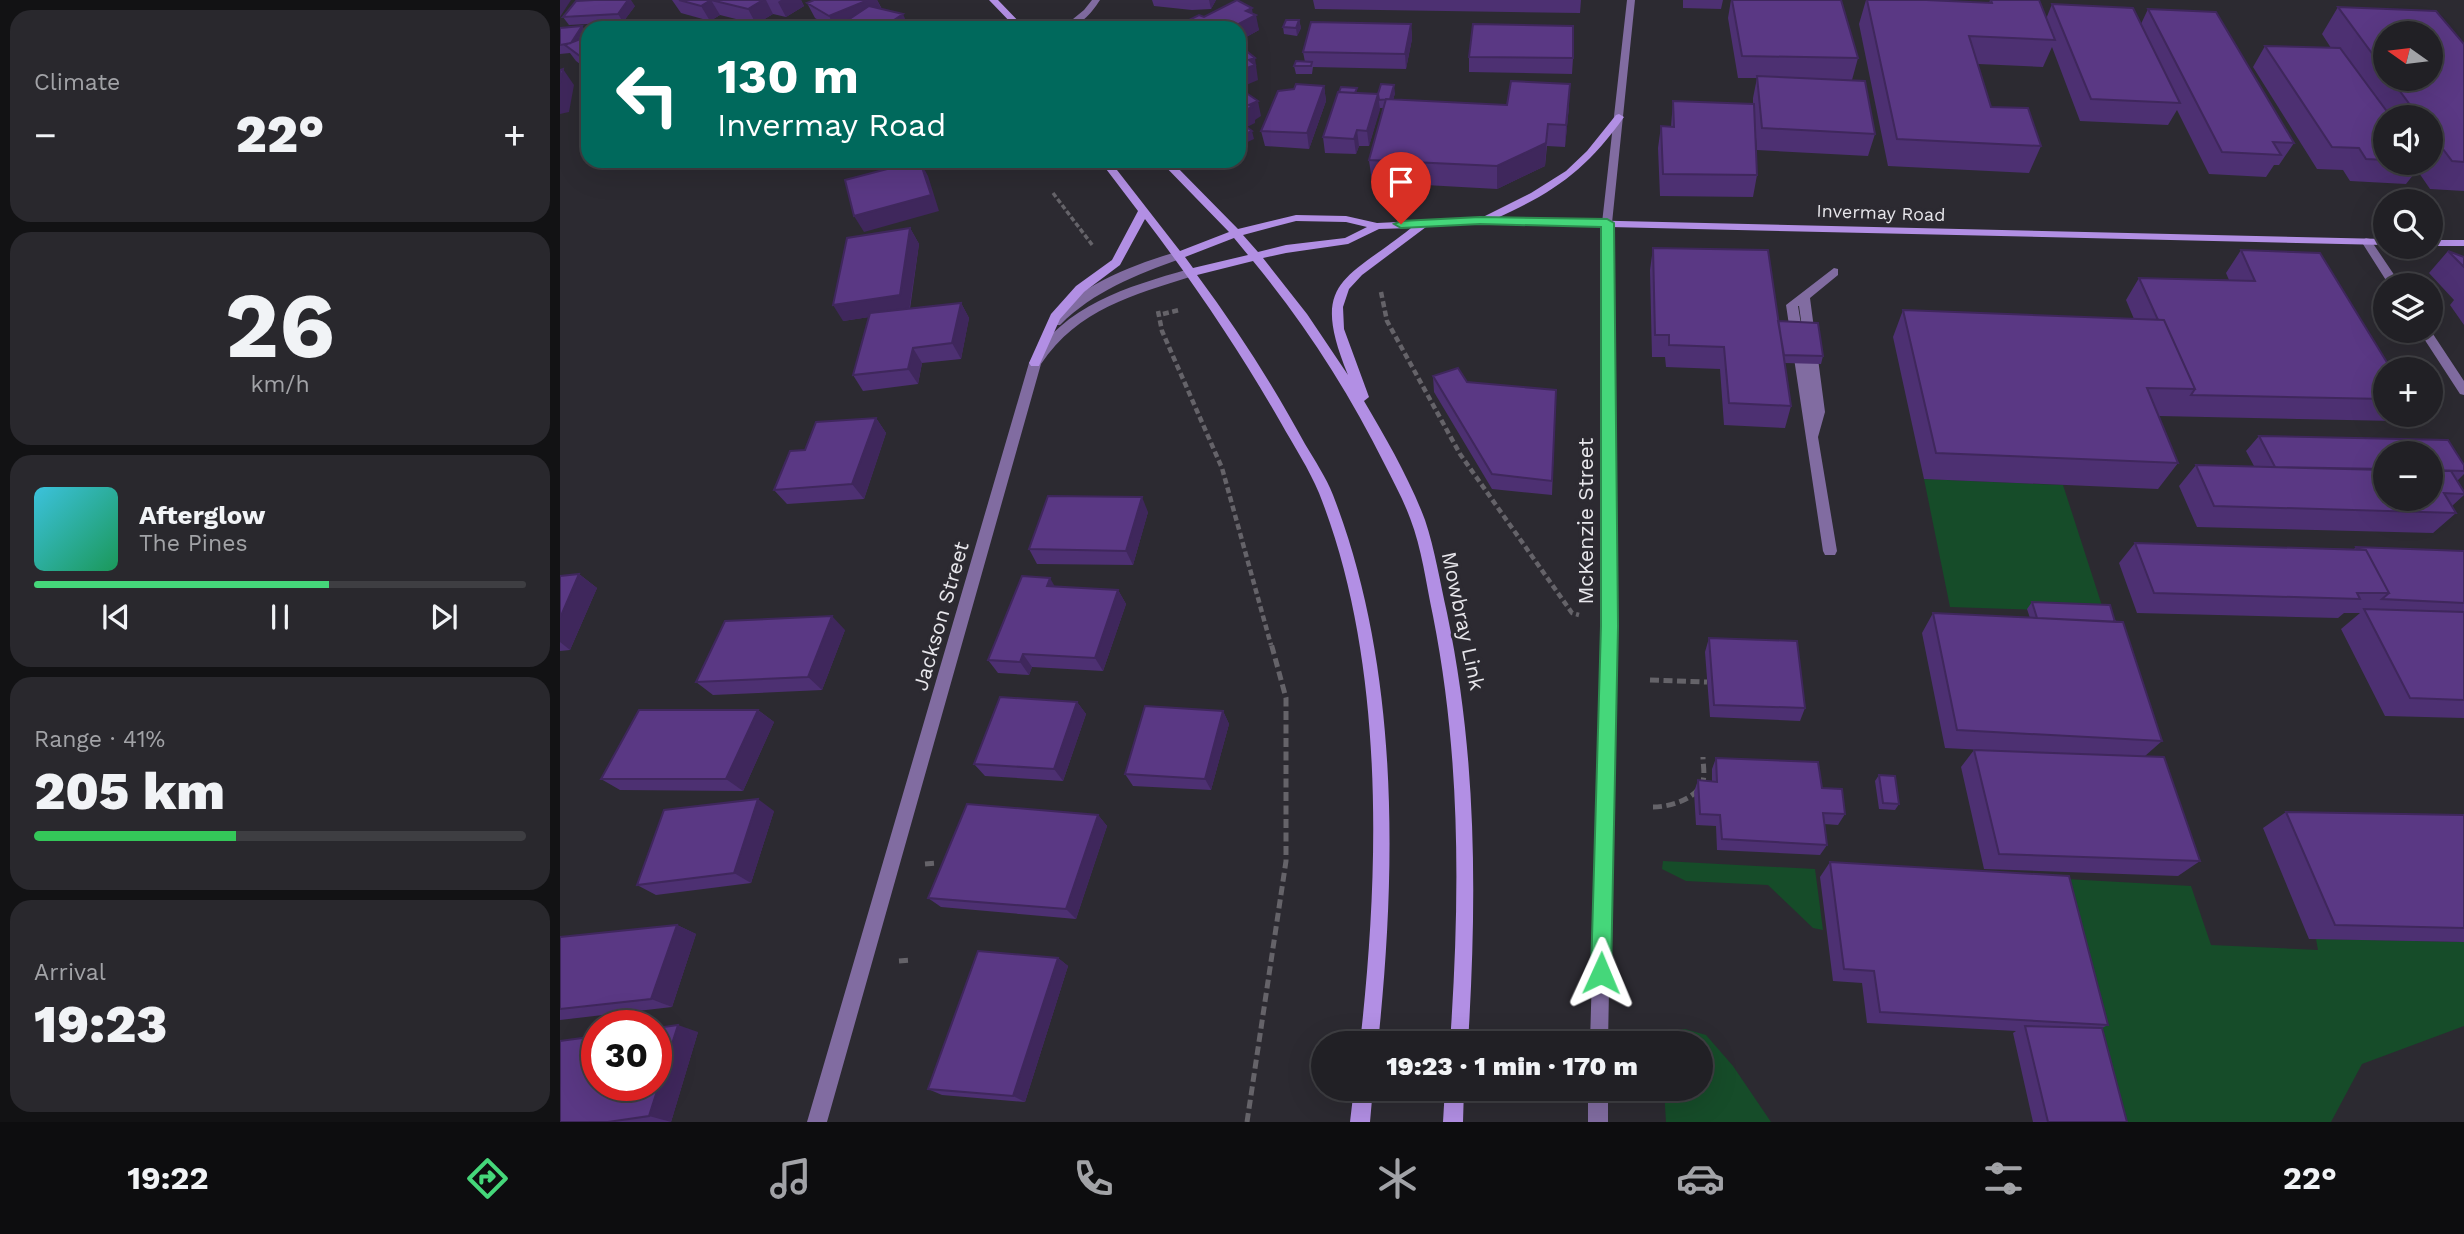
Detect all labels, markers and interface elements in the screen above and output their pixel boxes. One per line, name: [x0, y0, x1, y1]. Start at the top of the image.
north arrow: [2373, 21, 2443, 91]
map controls: [2373, 21, 2443, 511]
text: 130 m: [717, 47, 859, 105]
icon: left: [602, 49, 693, 140]
text: Climate: [34, 69, 120, 96]
text: 22°: [236, 104, 324, 165]
button: sound: [2373, 105, 2443, 175]
text: Invermay Road: [717, 106, 946, 144]
text: −: [34, 113, 57, 157]
text: +: [503, 113, 526, 157]
pin: [1371, 152, 1431, 224]
icon: arrive: [1382, 163, 1420, 201]
button: search: [2373, 189, 2443, 259]
street label: Invermay Road: [1816, 200, 1946, 225]
text: 26: [225, 272, 335, 379]
button: layers: [2373, 273, 2443, 343]
button: +: [2373, 357, 2443, 427]
text: km/h: [250, 371, 310, 398]
street label: McKenzie Street: [1573, 437, 1598, 604]
button: −: [2373, 441, 2443, 511]
text: Afterglow: [139, 500, 265, 530]
text: The Pines: [139, 530, 248, 557]
street label: Jackson Street: [907, 538, 974, 693]
street label: Mowbray Link: [1437, 549, 1490, 692]
icon: previous: [97, 598, 135, 636]
icon: pause: [261, 598, 299, 636]
icon: next: [425, 598, 463, 636]
text: Range · 41%: [34, 726, 165, 753]
text: 205 km: [34, 761, 225, 822]
position arrow: [1564, 936, 1638, 1010]
text: Arrival: [34, 959, 106, 986]
text: 19:23: [34, 994, 167, 1055]
speed limit sign: 30: [581, 1010, 672, 1101]
text: 19:23 · 1 min · 170 m: [1386, 1051, 1638, 1081]
icon: directions: [463, 1154, 512, 1203]
icon: music: [766, 1154, 815, 1203]
icon: phone: [1069, 1154, 1118, 1203]
icon: climate: [1373, 1154, 1422, 1203]
icon: car: [1676, 1154, 1725, 1203]
icon: filters: [1979, 1154, 2028, 1203]
text: 19:22: [127, 1159, 208, 1197]
text: 22°: [2283, 1159, 2337, 1197]

